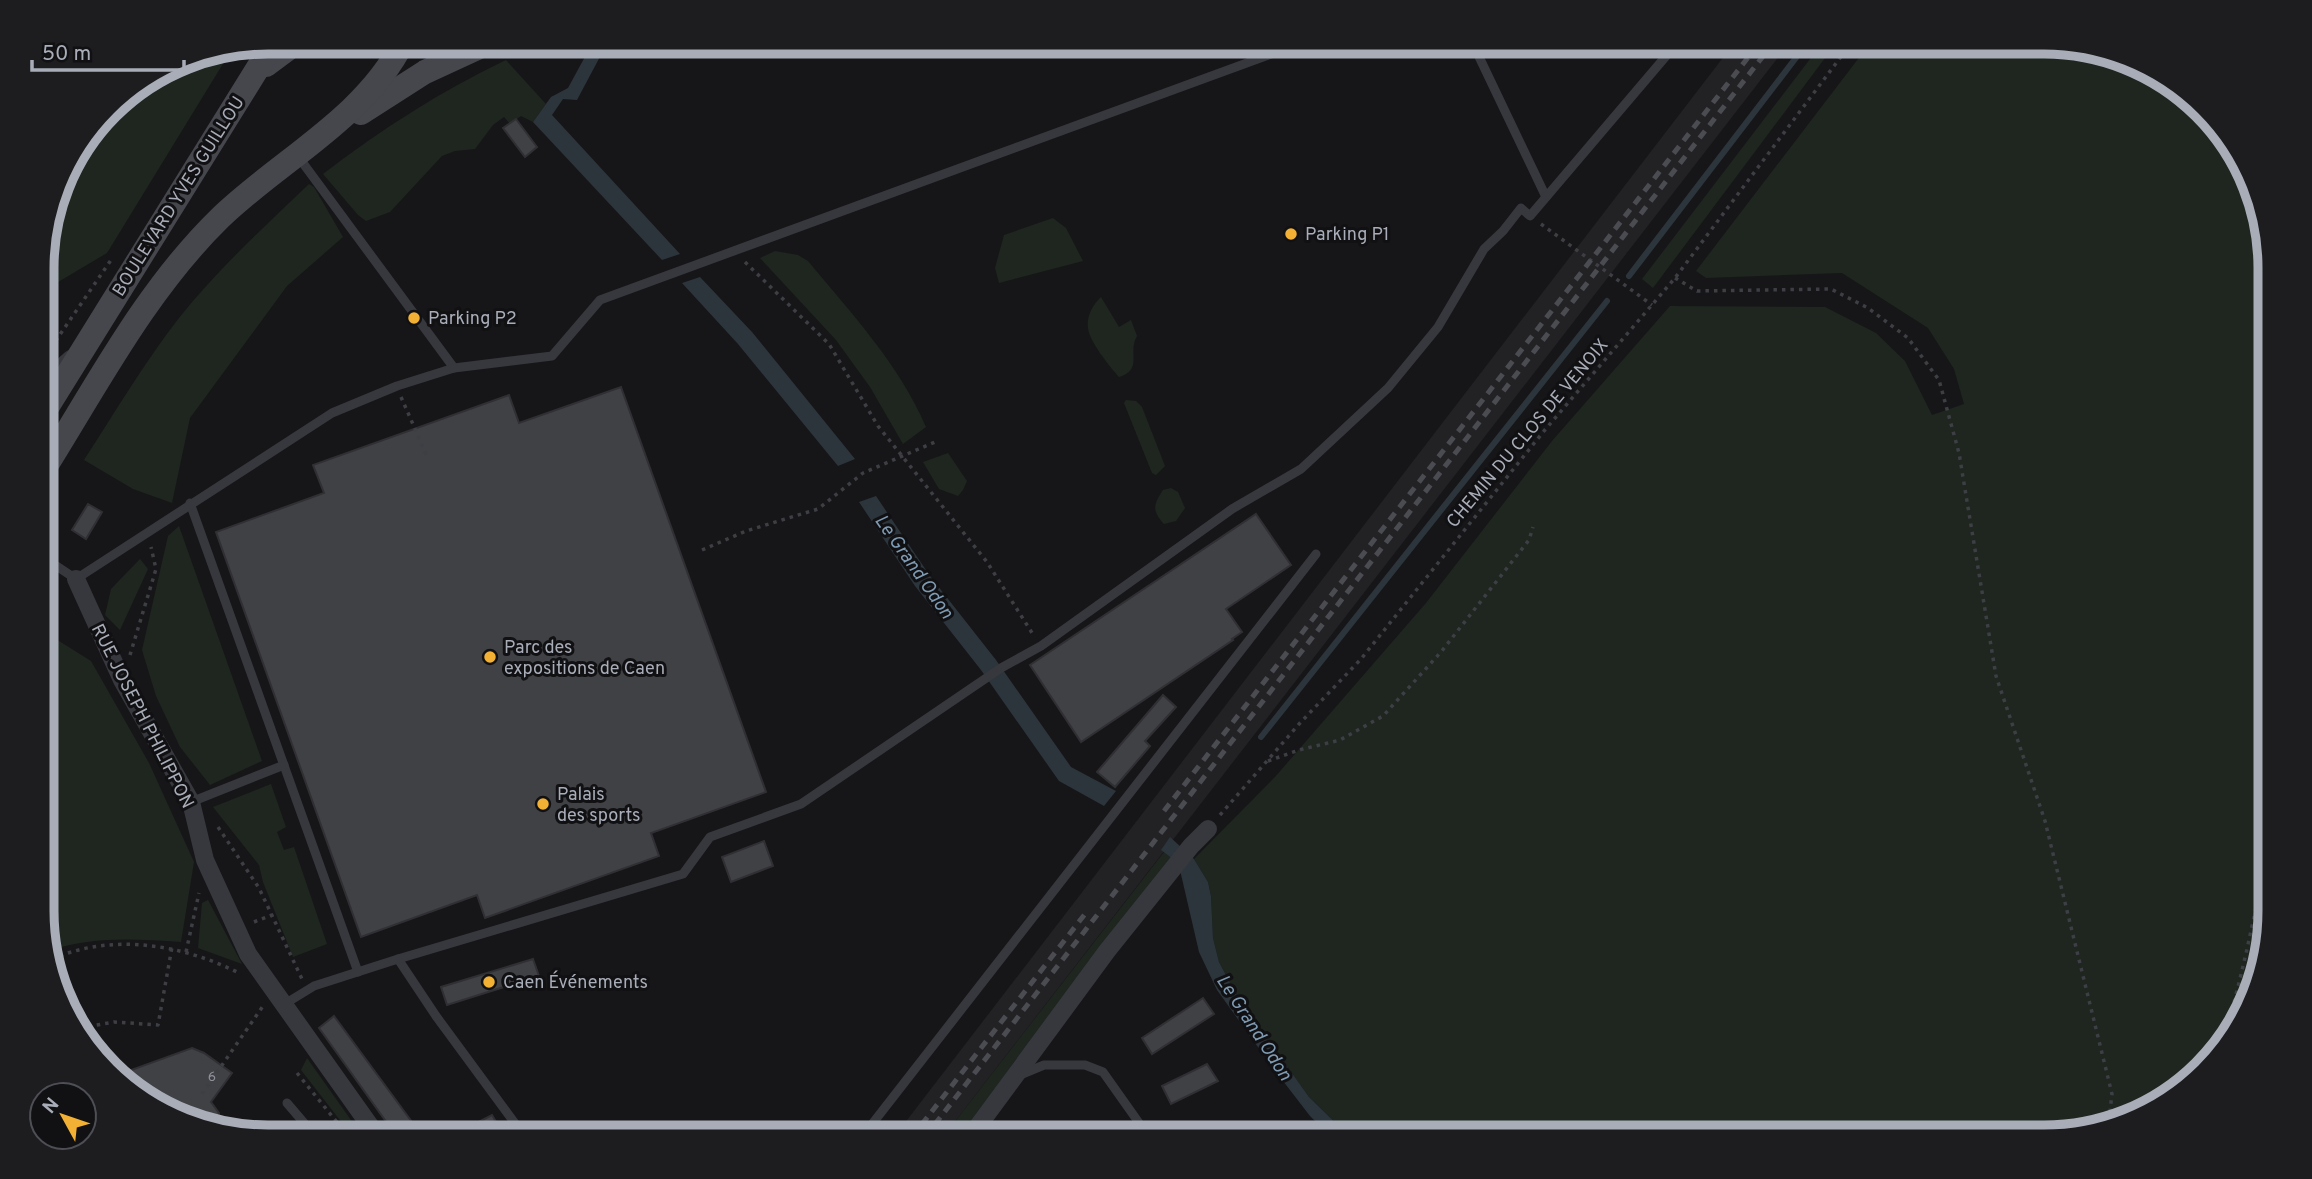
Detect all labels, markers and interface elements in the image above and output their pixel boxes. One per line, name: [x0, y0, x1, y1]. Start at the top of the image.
scale bar: [32, 28, 184, 72]
text: 50 m: [42, 41, 91, 68]
street label: BOULEVARD YVES GUILLOU: [108, 92, 250, 301]
place label: Parking P1: [1305, 224, 1390, 247]
marker: Parking P1: [1283, 226, 1299, 242]
place label: Parking P2: [428, 308, 517, 331]
marker: Parking P2: [406, 310, 422, 326]
street label: CHEMIN DU CLOS DE VENOIX: [1442, 335, 1614, 533]
water label: Le Grand Odon: [869, 510, 959, 625]
street label: RUE JOSEPH PHILIPPON: [85, 620, 198, 813]
place label: Parc des expositions de Caen: [504, 637, 665, 681]
marker: Parc des expositions de Caen: [482, 649, 498, 665]
place label: Palais des sports: [557, 784, 641, 828]
marker: Palais des sports: [535, 796, 551, 812]
place label: Caen Événements: [503, 970, 648, 995]
water label: Le Grand Odon: [1210, 970, 1297, 1086]
marker: Caen Événements: [481, 974, 497, 990]
house number: 6: [208, 1069, 216, 1086]
north arrow: [28, 1081, 98, 1151]
text: N: [38, 1093, 65, 1119]

